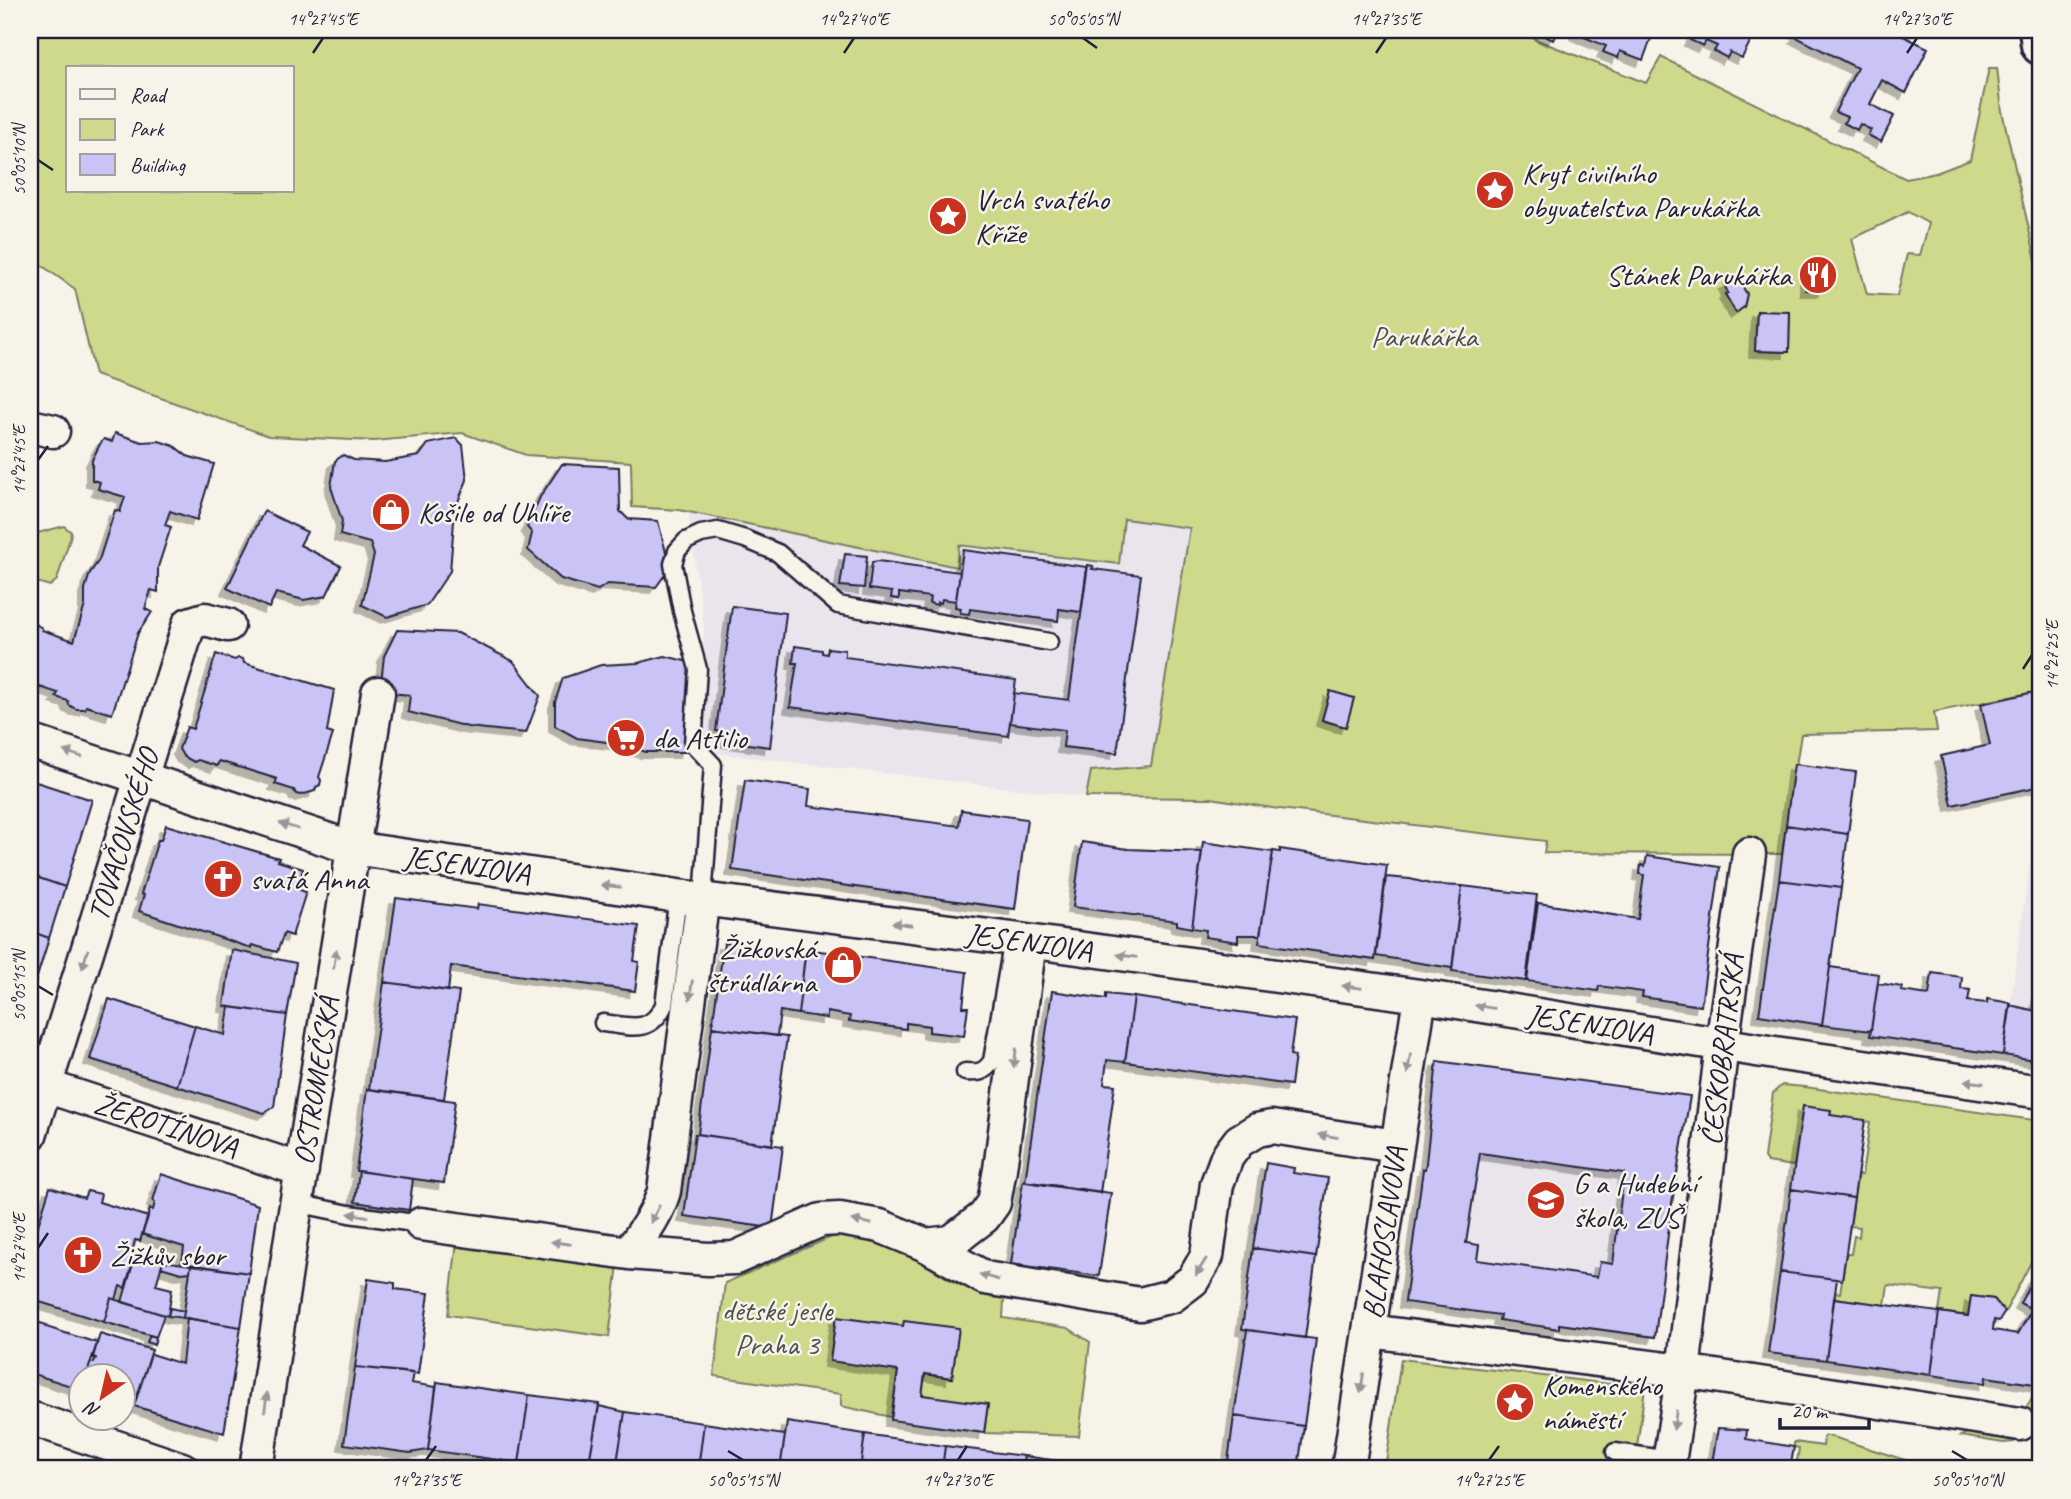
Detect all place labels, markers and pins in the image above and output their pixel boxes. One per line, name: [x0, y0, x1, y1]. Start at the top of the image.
place label: Kryt civilního obyvatelstva Parukářka: [1522, 154, 1760, 226]
place icon: Kryt civilního obyvatelstva Parukářka: [1474, 169, 1516, 211]
place label: Vrch svatého Kříže: [975, 180, 1110, 252]
place icon: Vrch svatého Kříže: [927, 195, 969, 237]
restaurant icon: Stánek Parukářka: [1797, 254, 1839, 296]
place label: Stánek Parukářka: [1606, 256, 1793, 294]
shop icon: Košile od Uhlíře: [370, 491, 412, 533]
place label: Košile od Uhlíře: [418, 493, 571, 531]
supermarket icon: da Attilio: [605, 717, 647, 759]
place label: da Attilio: [653, 719, 748, 757]
church icon: svatá Anna: [202, 858, 244, 900]
place label: svatá Anna: [250, 860, 370, 898]
place label: Žižkovská štrúdlárna: [707, 929, 819, 1001]
shop icon: Žižkovská štrúdlárna: [822, 944, 864, 986]
place label: G a Hudební škola, ZUŠ: [1573, 1164, 1703, 1236]
school or university icon: G a Hudební škola, ZUŠ: [1525, 1179, 1567, 1221]
church icon: Žižkův sbor: [62, 1234, 104, 1276]
place label: Žižkův sbor: [110, 1236, 228, 1274]
place label: Komenského náměstí: [1542, 1366, 1663, 1438]
place icon: Komenského náměstí: [1494, 1381, 1536, 1423]

